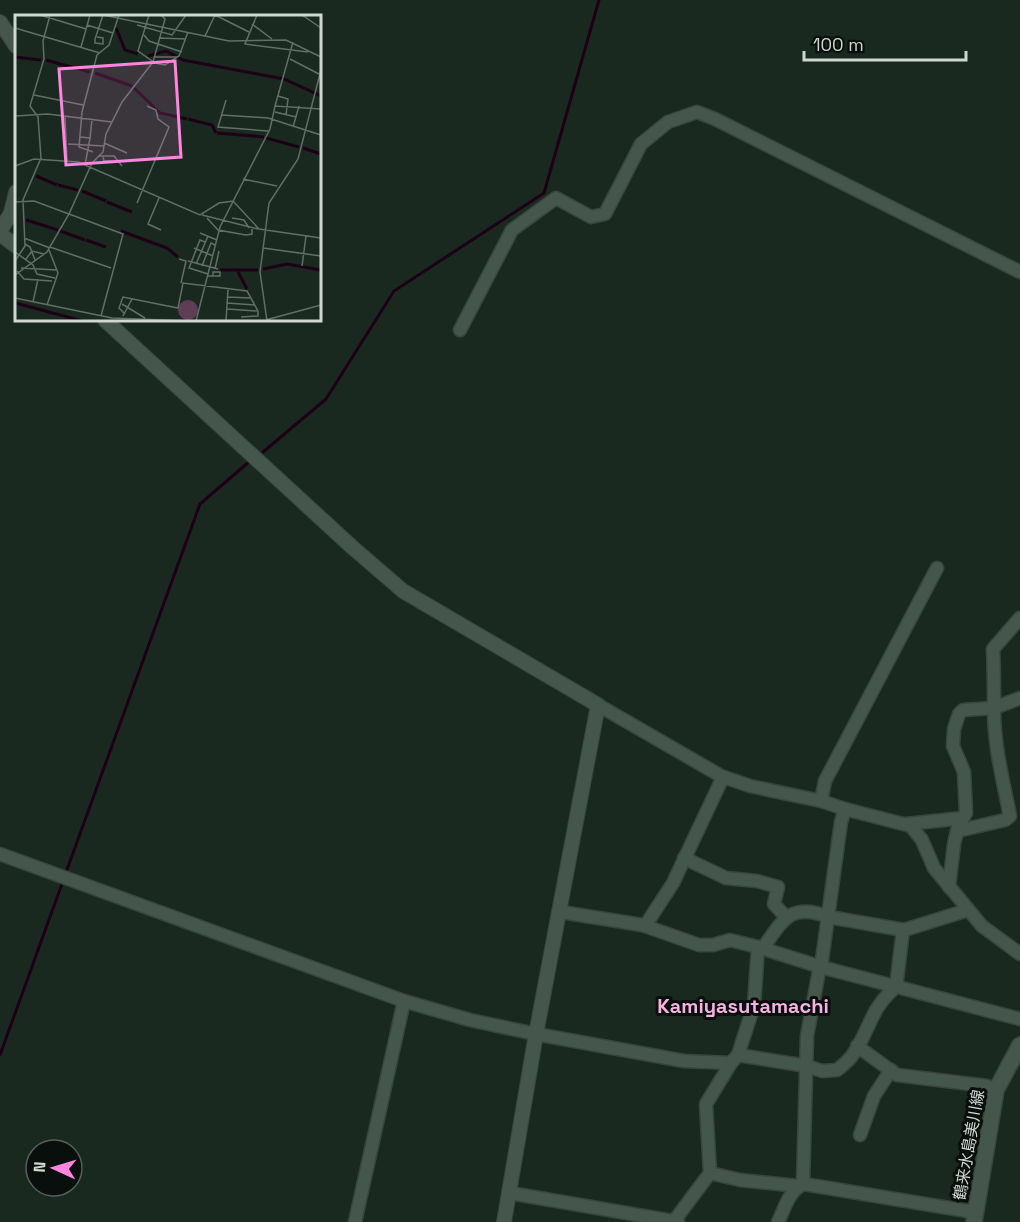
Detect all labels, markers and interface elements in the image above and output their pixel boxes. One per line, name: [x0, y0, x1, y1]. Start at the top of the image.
inset map: [15, 15, 321, 321]
scale bar: [804, 24, 966, 62]
text: 100 m: [813, 33, 864, 56]
district label: Kamiyasutamachi: [657, 993, 829, 1019]
street label: 鶴来水島美川線: [949, 1088, 989, 1202]
north arrow: [24, 1138, 84, 1198]
text: N: [29, 1161, 50, 1173]

